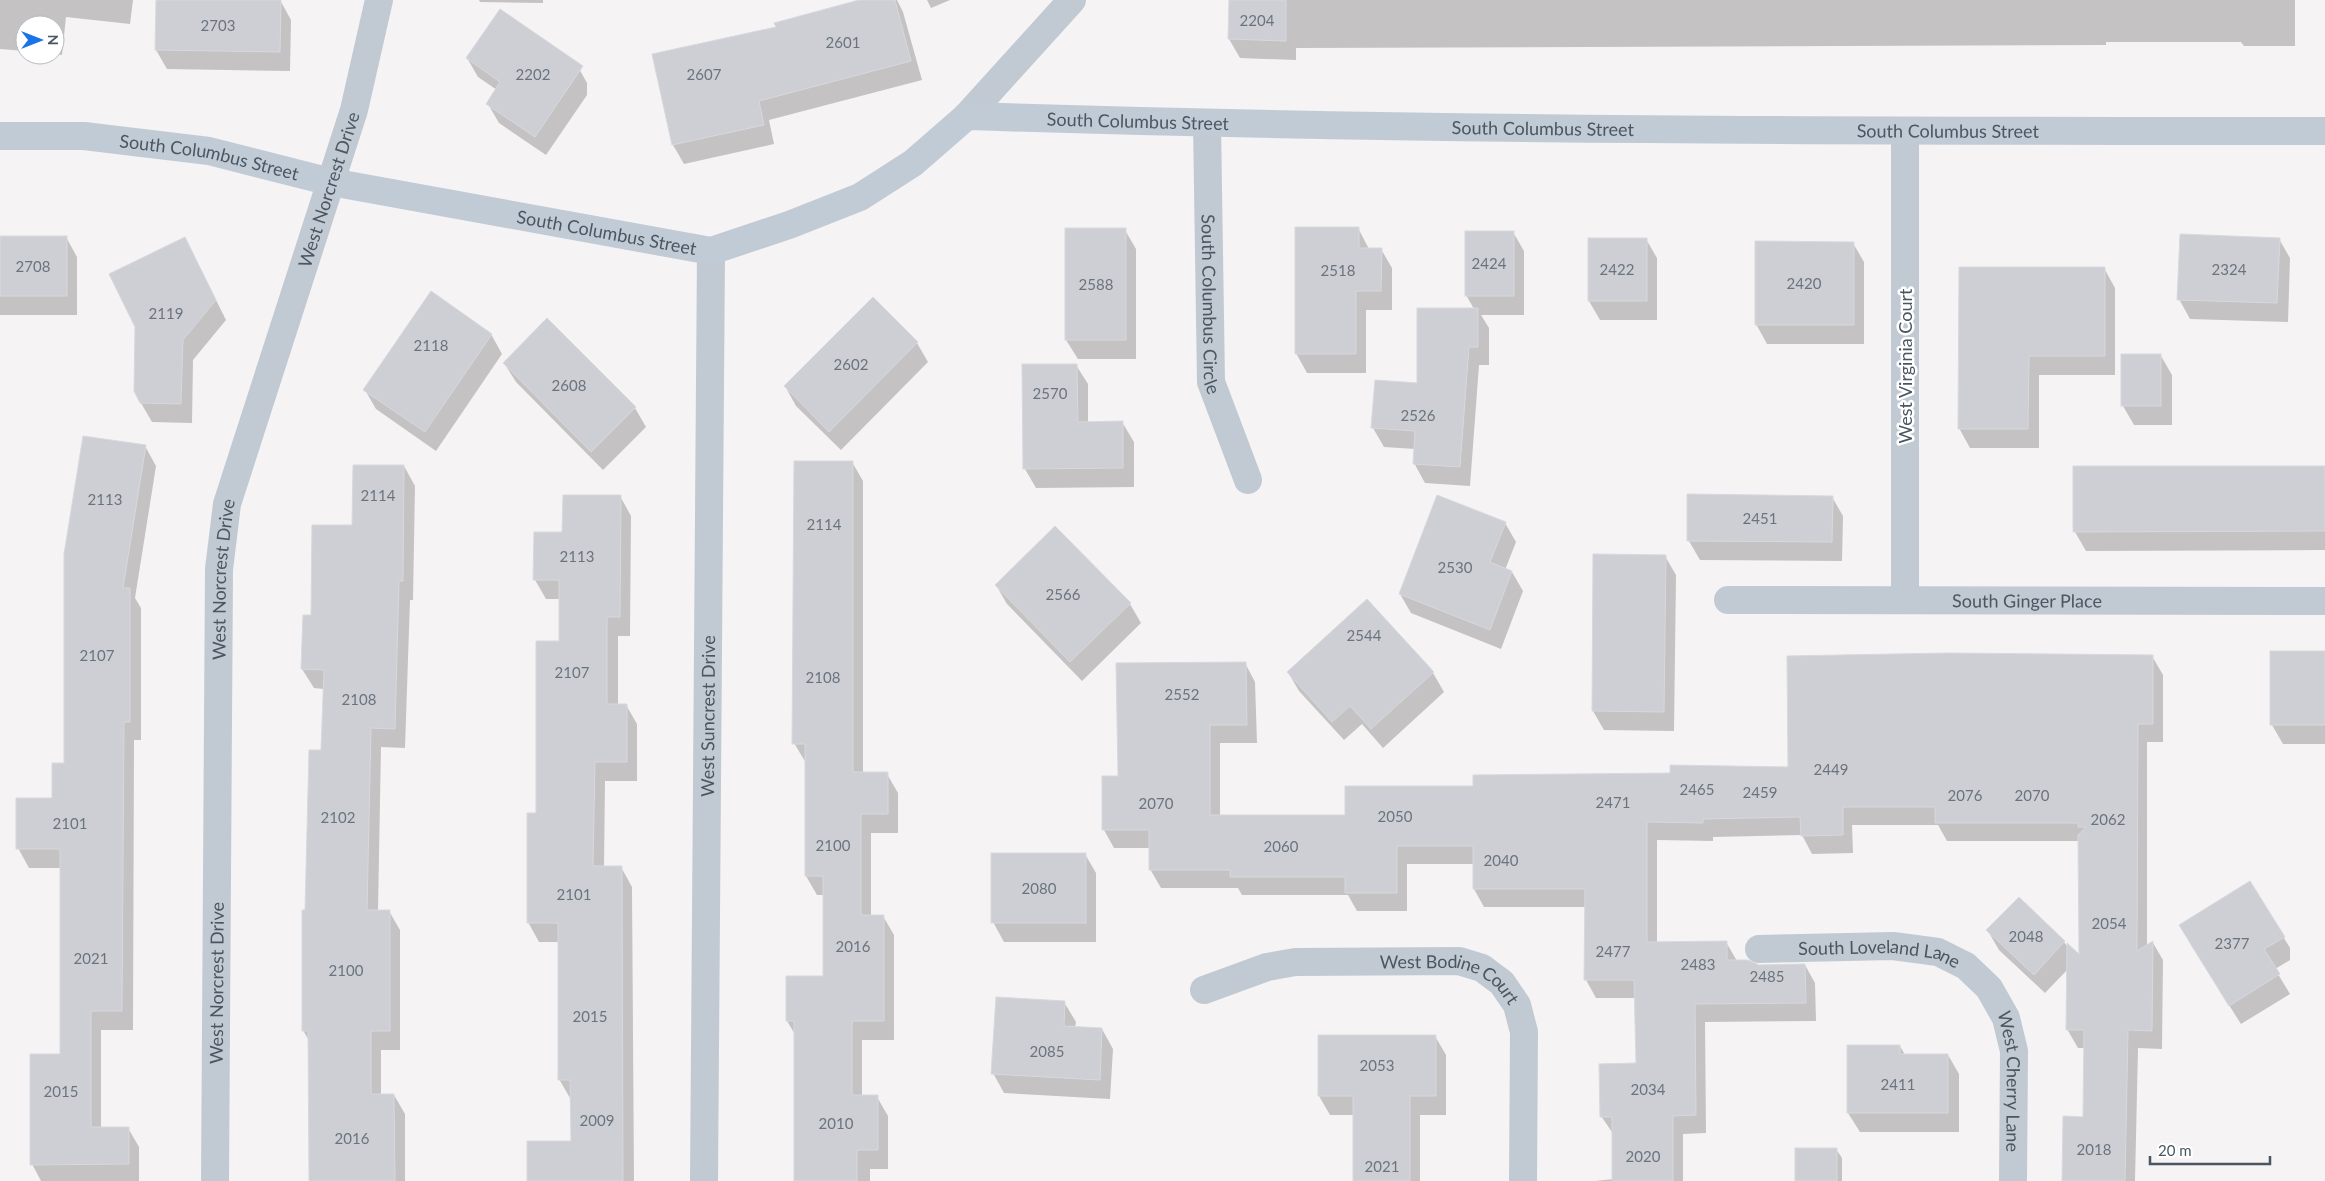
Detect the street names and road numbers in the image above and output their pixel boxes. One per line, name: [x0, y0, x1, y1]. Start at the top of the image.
street label: South Columbus Street: [1046, 107, 1230, 134]
street label: West Norcrest Drive: [293, 109, 364, 270]
street label: South Columbus Street: [1452, 116, 1635, 140]
street label: South Columbus Street: [1857, 119, 2039, 142]
street label: South Columbus Street: [118, 129, 302, 185]
street label: South Columbus Street: [515, 205, 699, 259]
street label: South Columbus Circle: [1197, 214, 1225, 397]
street label: West Virginia Court: [1894, 288, 1916, 443]
street label: West Norcrest Drive: [207, 495, 239, 660]
street label: South Ginger Place: [1952, 589, 2102, 612]
street label: West Suncrest Drive: [696, 635, 719, 797]
street label: West Norcrest Drive: [205, 902, 228, 1064]
street label: South Loveland Lane: [1798, 935, 1964, 972]
street label: West Bodine Court: [1380, 950, 1524, 1009]
street label: West Cherry Lane: [1994, 1009, 2025, 1152]

